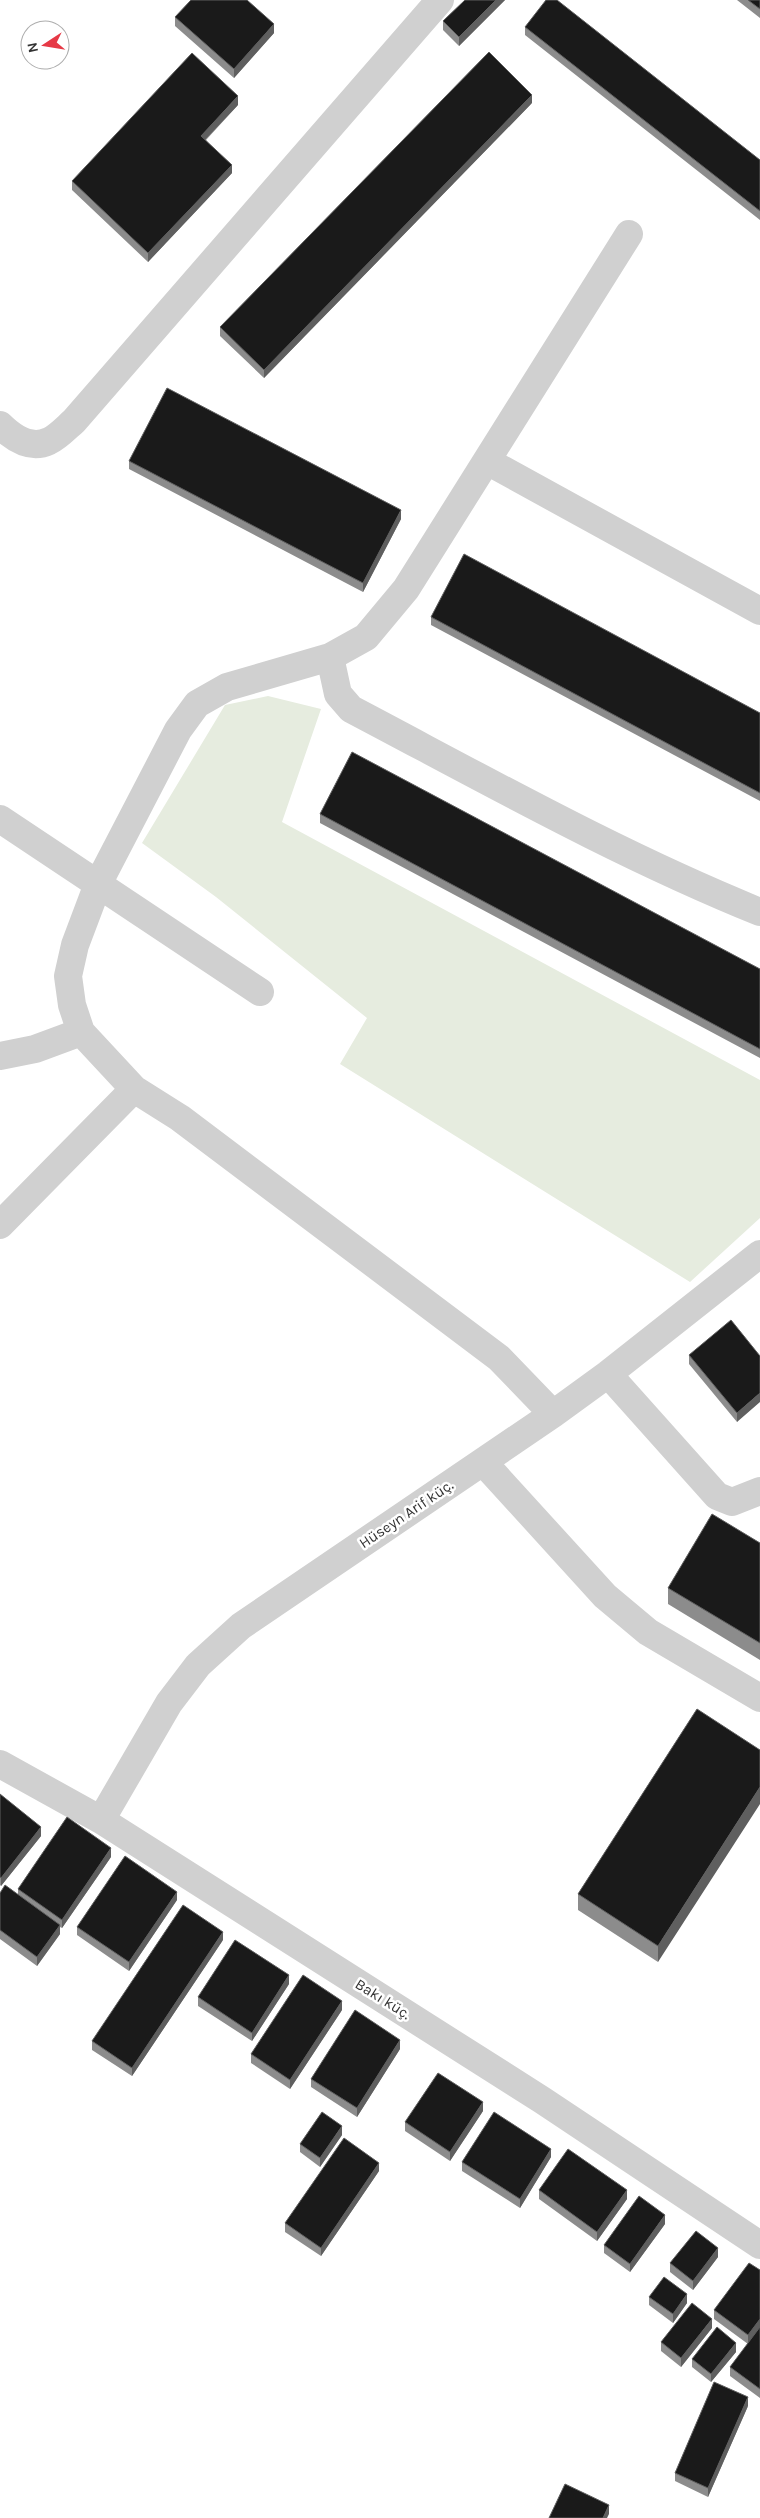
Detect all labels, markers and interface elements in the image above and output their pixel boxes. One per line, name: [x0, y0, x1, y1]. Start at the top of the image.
north arrow: [20, 20, 70, 70]
text: N: [23, 41, 42, 54]
street label: Hüseyn Arif küç.: [356, 1476, 457, 1552]
street label: Bakı küç.: [352, 1975, 414, 2023]

